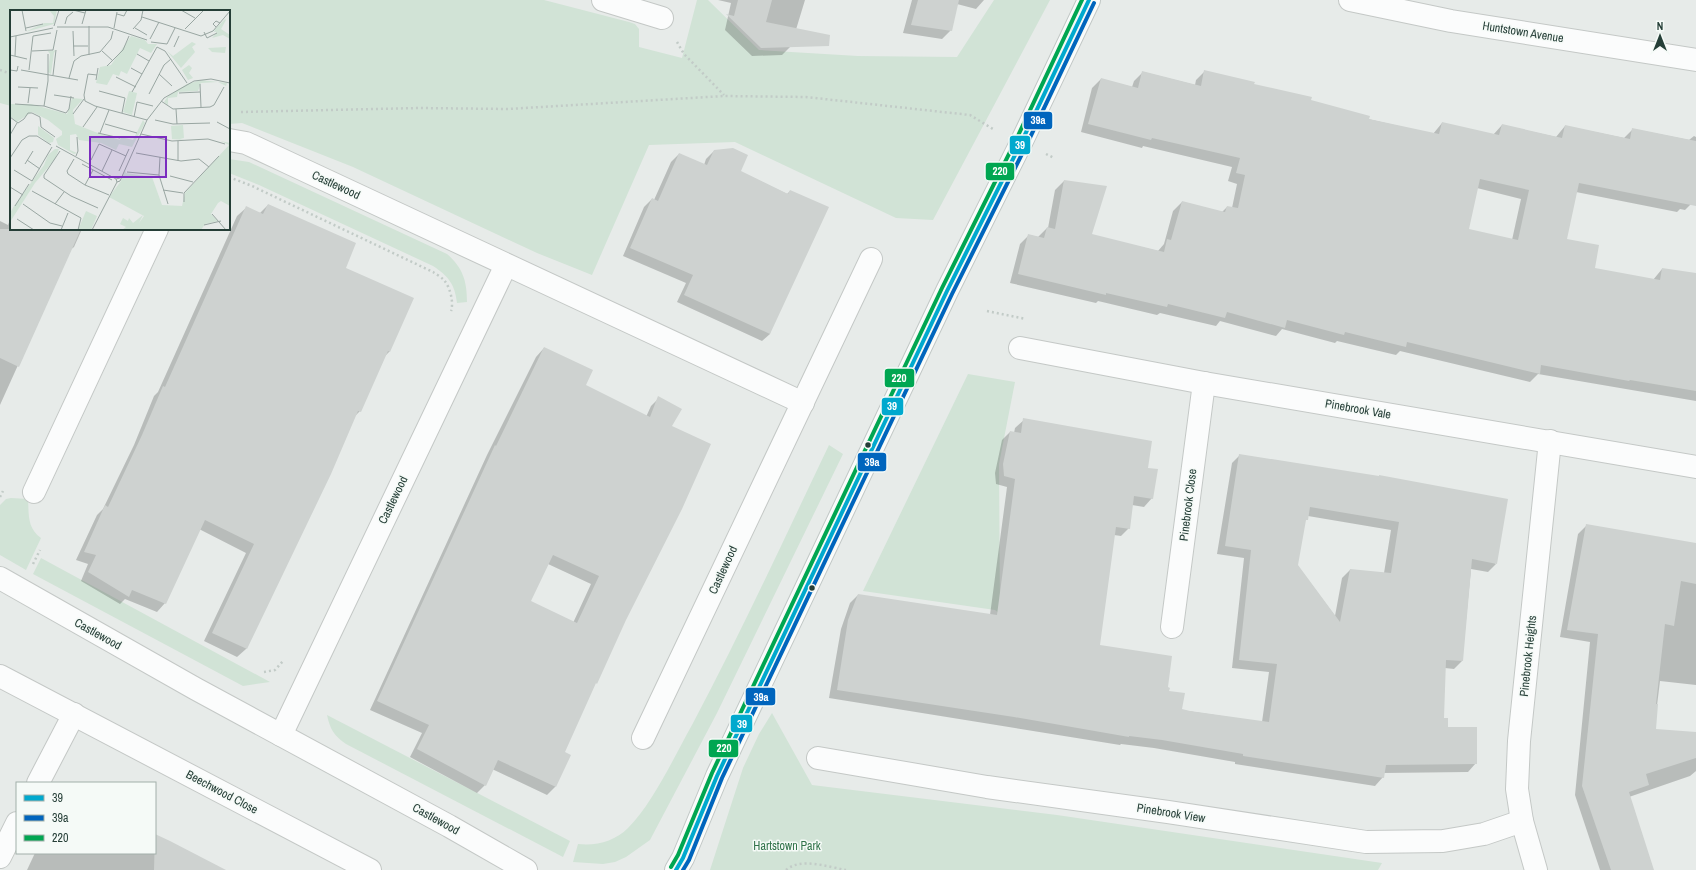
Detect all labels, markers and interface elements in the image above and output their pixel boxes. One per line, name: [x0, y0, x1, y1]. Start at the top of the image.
inset map: [10, 10, 230, 230]
north arrow: [1640, 16, 1680, 56]
street label: Huntstown Avenue: [1481, 18, 1565, 46]
text: N: [1657, 19, 1663, 33]
line badge: 39a: [1023, 111, 1053, 130]
text: 39a: [1030, 113, 1046, 127]
line badge: 39: [1009, 135, 1031, 155]
text: 39: [1015, 138, 1025, 152]
line badge: 220: [985, 162, 1015, 181]
text: 220: [992, 164, 1008, 178]
street label: Castlewood: [309, 167, 363, 203]
line badge: 220: [884, 368, 915, 388]
text: 220: [891, 371, 907, 385]
street label: Pinebrook Vale: [1324, 395, 1392, 423]
line badge: 39: [881, 397, 904, 416]
text: 39: [887, 399, 897, 413]
unlabelled marker: [863, 440, 873, 450]
line badge: 39a: [857, 452, 887, 472]
text: 39a: [864, 455, 880, 469]
street label: Pinebrook Close: [1176, 468, 1200, 542]
street label: Castlewood: [375, 473, 411, 527]
street label: Castlewood: [705, 543, 741, 597]
unlabelled marker: [807, 583, 817, 593]
street label: Castlewood: [72, 615, 124, 653]
street label: Pinebrook Heights: [1516, 615, 1540, 697]
line badge: 39a: [745, 687, 776, 706]
text: 39a: [753, 690, 769, 704]
line badge: 39: [730, 714, 753, 733]
text: 39: [737, 717, 747, 731]
line badge: 220: [708, 739, 739, 758]
text: 220: [716, 741, 732, 755]
street label: Beechwood Close: [183, 766, 261, 818]
legend: [16, 782, 156, 854]
text: 39: [52, 790, 63, 806]
street label: Castlewood: [410, 800, 462, 838]
street label: Pinebrook View: [1136, 800, 1207, 826]
text: 39a: [52, 810, 69, 826]
text: 220: [52, 830, 68, 846]
park label: Hartstown Park: [753, 838, 821, 854]

